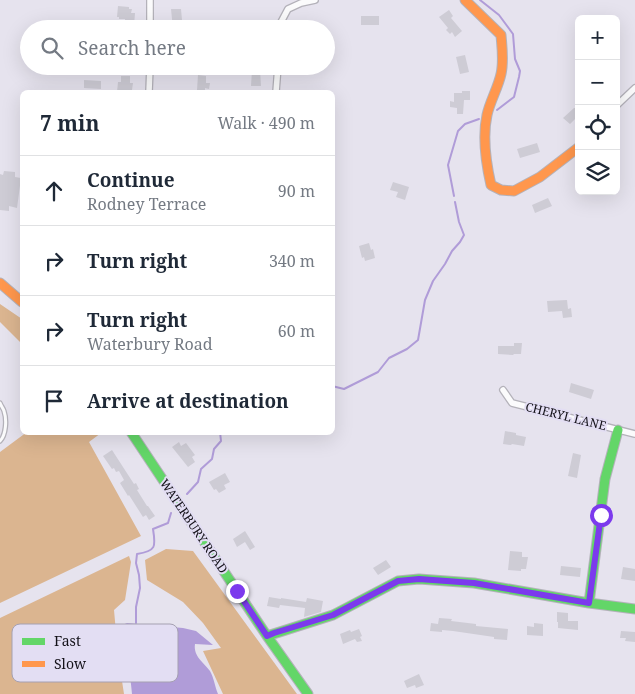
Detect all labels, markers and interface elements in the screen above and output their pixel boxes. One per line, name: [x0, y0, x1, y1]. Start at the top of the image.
map controls: [575, 15, 620, 195]
button: +: [575, 15, 620, 60]
search box: [20, 20, 335, 75]
icon: search: [38, 34, 66, 62]
text: Search here: [78, 35, 186, 61]
button: −: [575, 60, 620, 105]
button: locate: [575, 105, 620, 150]
text: 7 min: [40, 109, 99, 137]
text: Walk · 490 m: [218, 112, 315, 134]
button: layers: [575, 150, 620, 195]
text: Continue: [87, 167, 175, 193]
icon: ahead: [40, 177, 68, 205]
text: 90 m: [278, 180, 315, 202]
text: Rodney Terrace: [87, 193, 206, 215]
icon: right: [40, 247, 68, 275]
text: Turn right: [87, 248, 187, 274]
text: 340 m: [269, 250, 315, 272]
text: Turn right: [87, 307, 187, 333]
icon: right: [40, 317, 68, 345]
text: 60 m: [278, 320, 315, 342]
text: Waterbury Road: [87, 333, 213, 355]
icon: arrive: [40, 387, 68, 415]
text: Arrive at destination: [87, 388, 289, 414]
street label: CHERYL LANE: [524, 398, 608, 434]
street label: WATERBURY ROAD: [156, 476, 232, 577]
route start: [590, 504, 613, 527]
route end: [226, 580, 249, 603]
legend: [12, 624, 178, 682]
text: Fast: [54, 631, 81, 650]
text: Slow: [54, 654, 87, 673]

